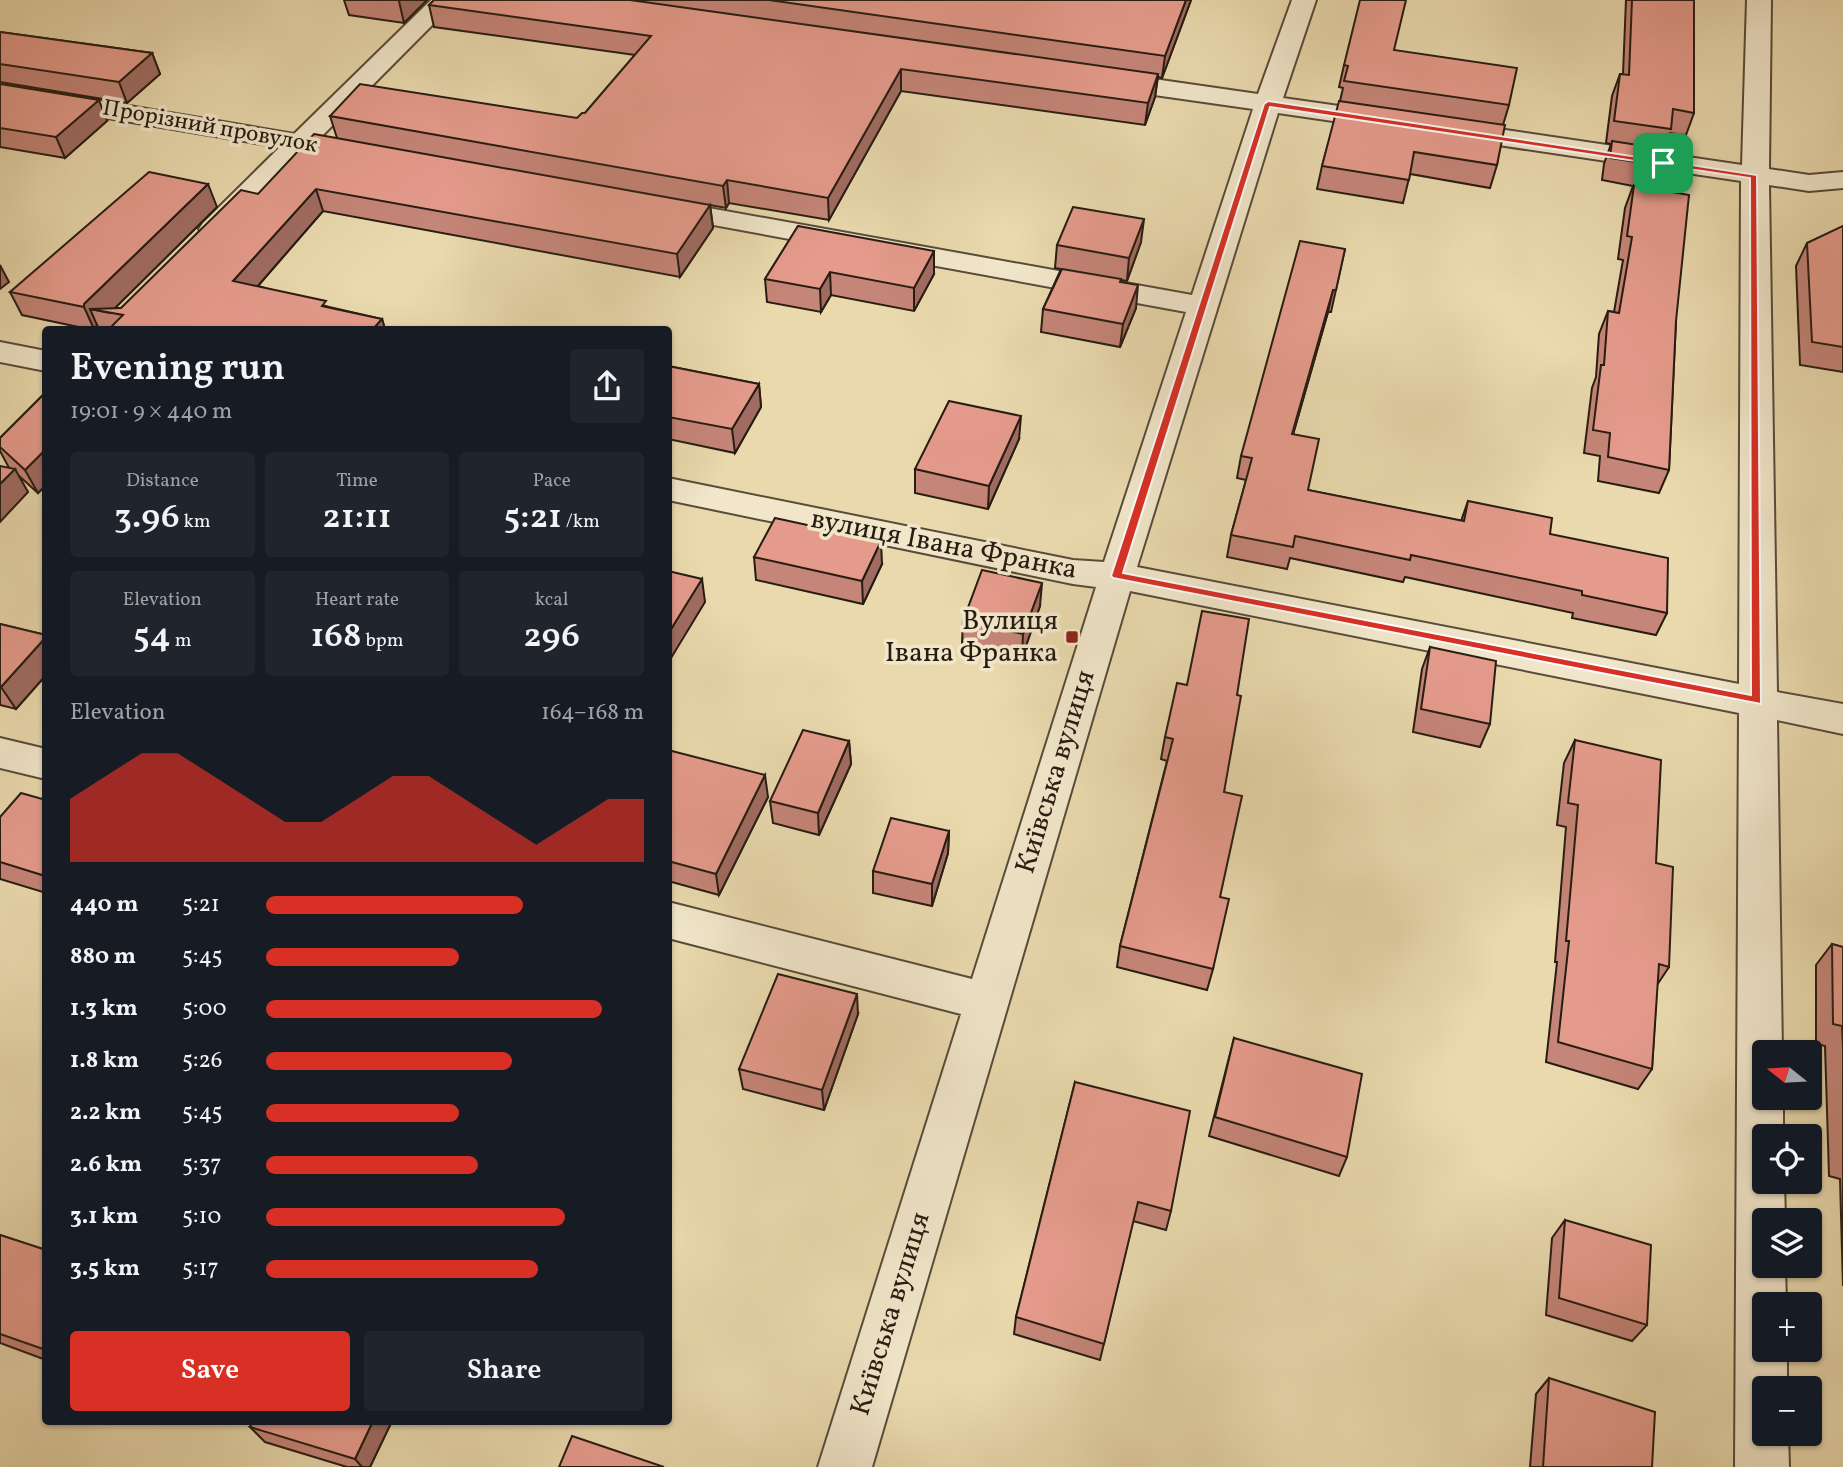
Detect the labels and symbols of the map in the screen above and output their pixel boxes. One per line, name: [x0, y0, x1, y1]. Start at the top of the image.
street label: Прорізний провулок: [100, 92, 320, 162]
pin: [1633, 133, 1693, 193]
street label: вулиця Івана Франка: [808, 500, 1080, 590]
place label: Вулиця Івана Франка: [885, 602, 1058, 673]
marker: Вулиця Івана Франка: [1064, 629, 1080, 645]
street label: Київська вулиця: [1007, 665, 1105, 879]
north arrow: [1752, 1040, 1822, 1110]
street label: Київська вулиця: [842, 1207, 940, 1421]

